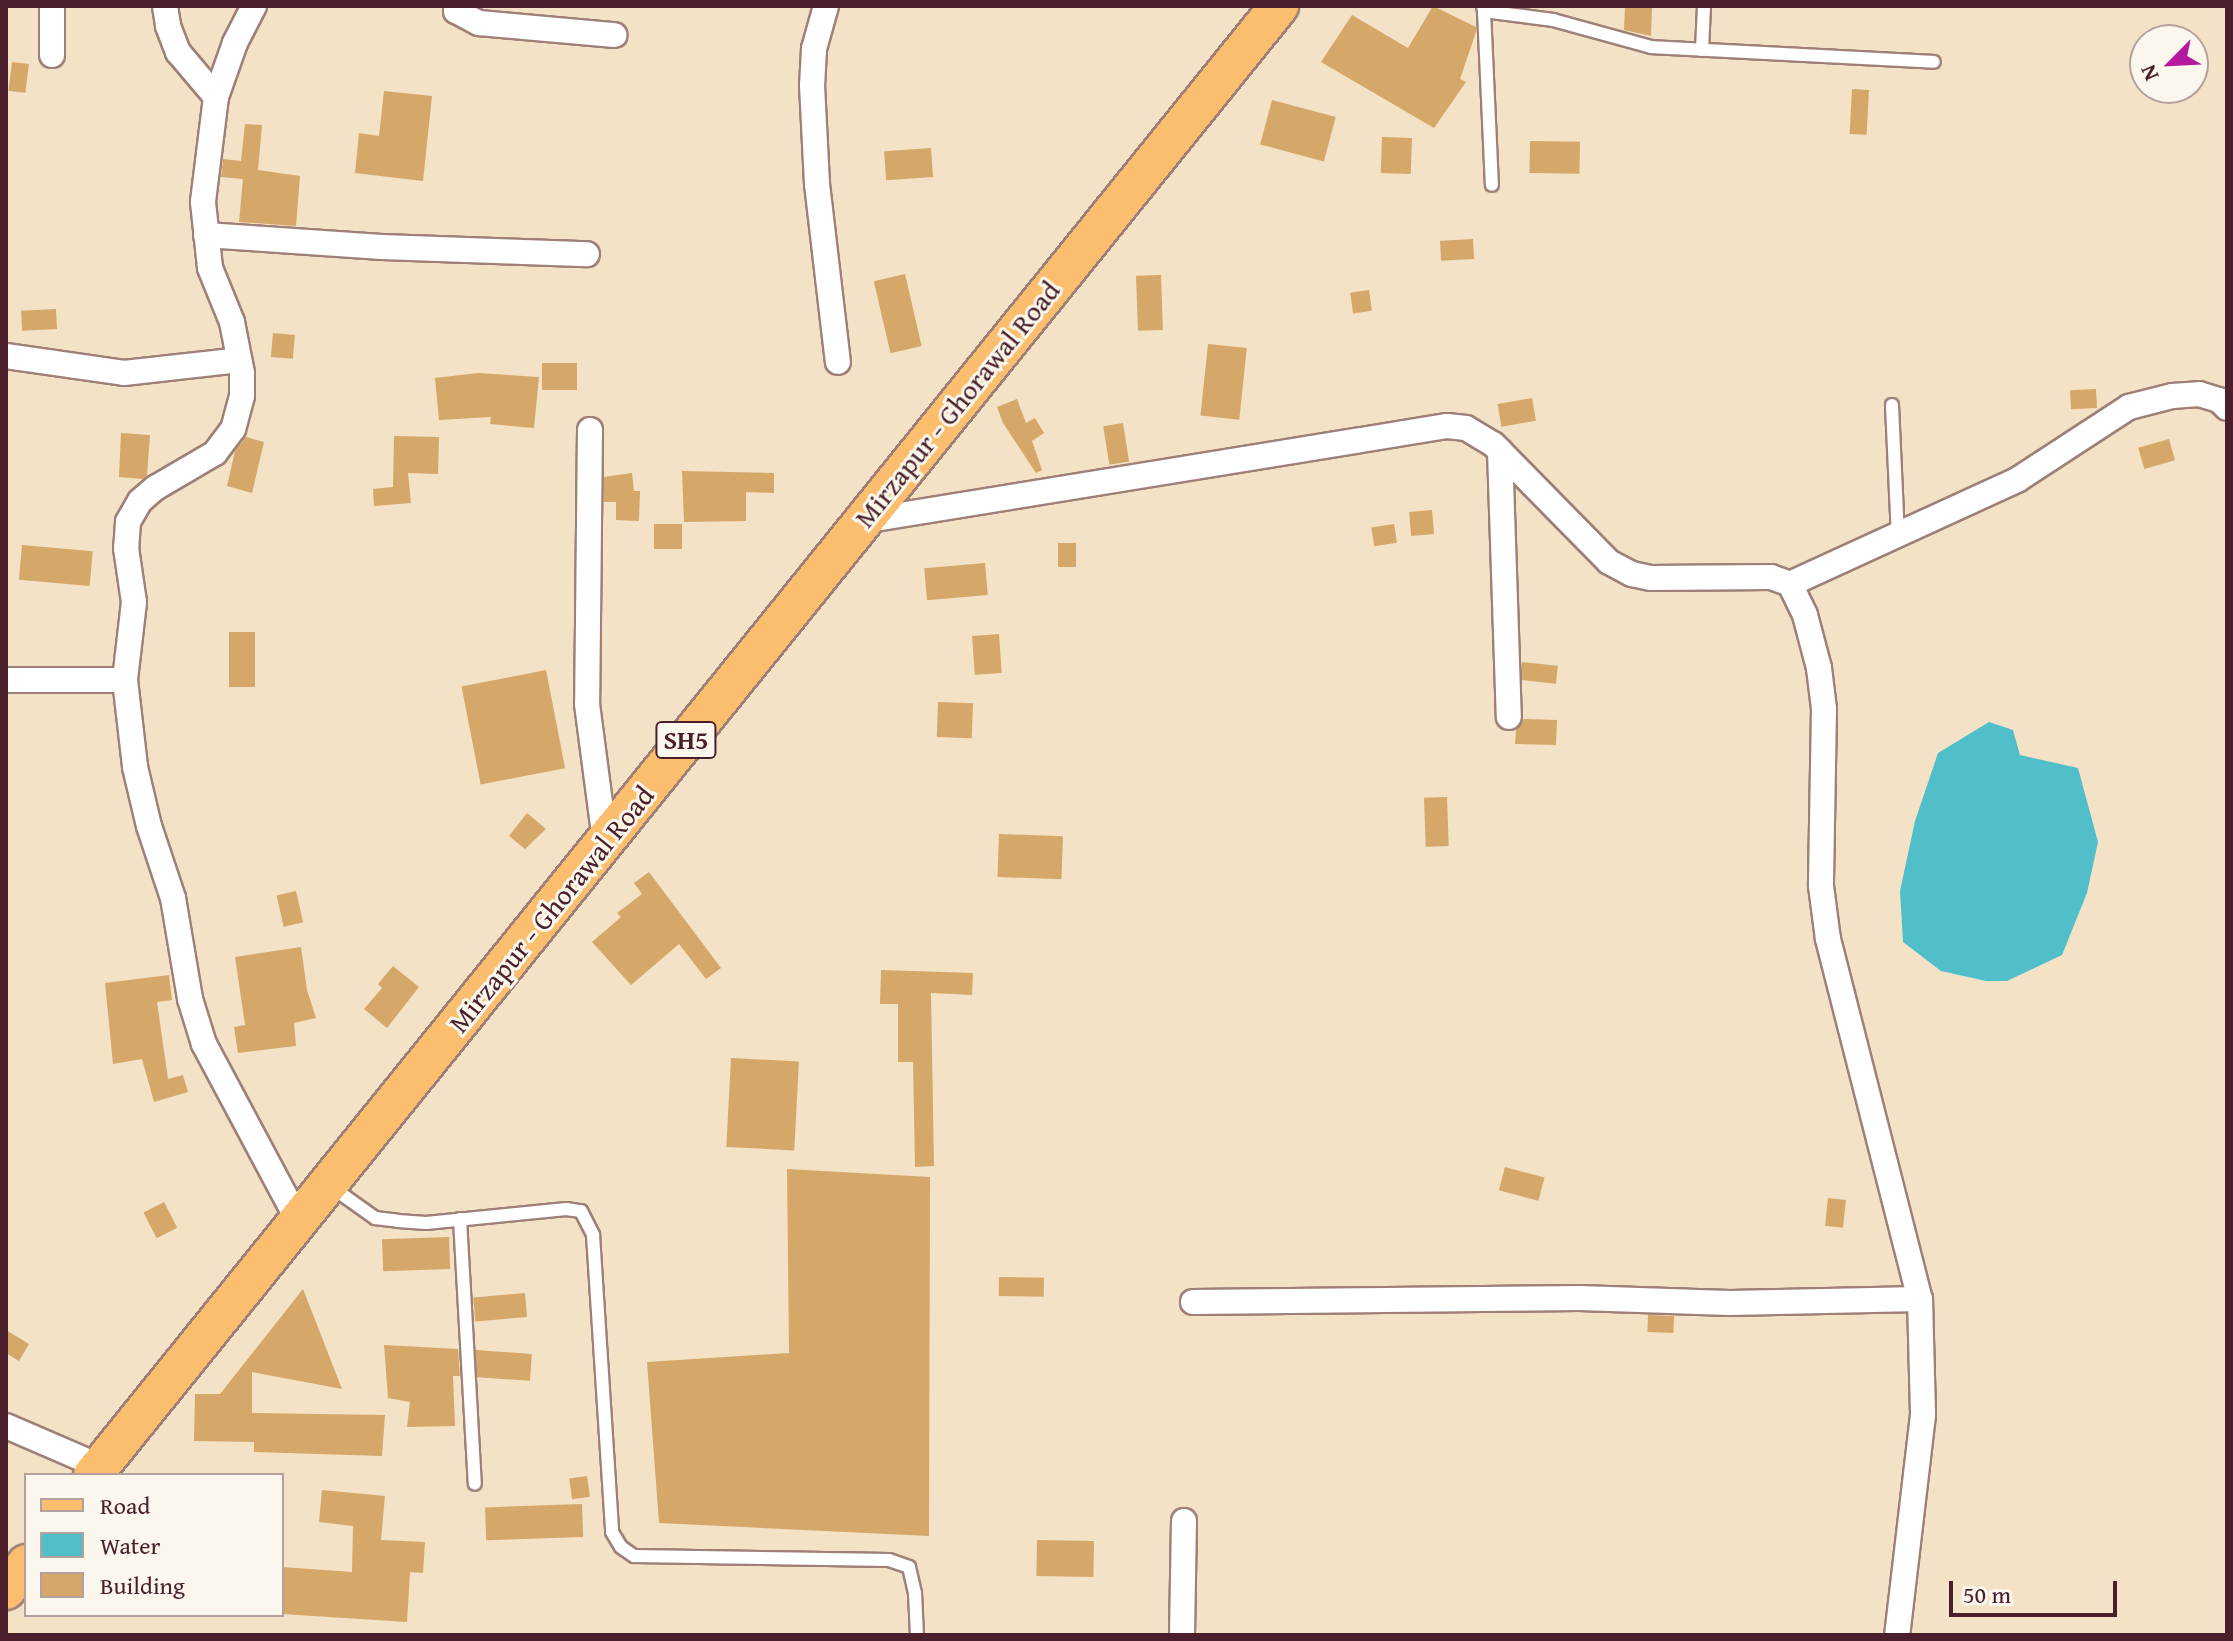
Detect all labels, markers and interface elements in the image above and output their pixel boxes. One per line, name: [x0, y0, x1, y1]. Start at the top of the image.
north arrow: [2129, 24, 2209, 104]
text: N: [2131, 60, 2167, 86]
street label: Mirzapur - Ghorawal Road: [847, 274, 1067, 534]
road number: SH5: [654, 718, 718, 762]
street label: Mirzapur - Ghorawal Road: [441, 779, 661, 1039]
legend: [24, 1473, 284, 1617]
text: Road: [100, 1488, 150, 1523]
text: Water: [100, 1528, 160, 1563]
scale bar: [1953, 1565, 2121, 1615]
text: Building: [100, 1568, 185, 1603]
text: 50 m: [1963, 1577, 2011, 1612]

